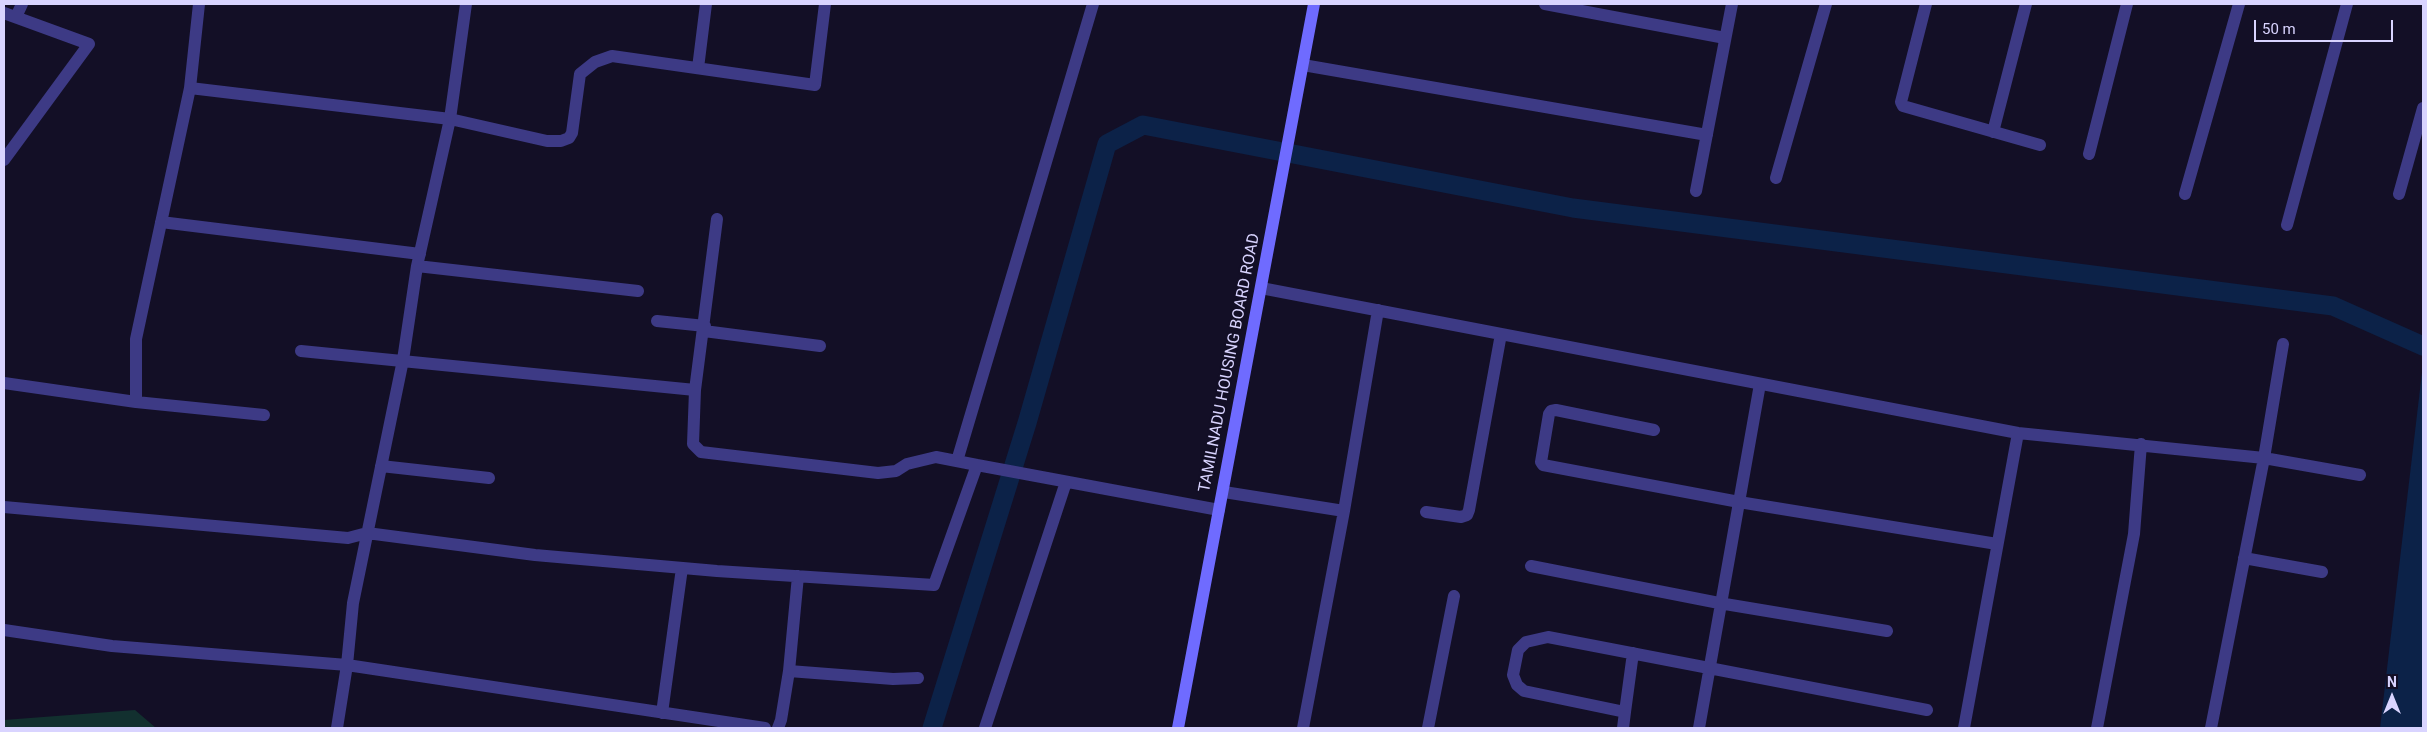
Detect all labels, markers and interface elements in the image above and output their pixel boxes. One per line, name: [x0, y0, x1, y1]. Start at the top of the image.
scale bar: [2257, 10, 2396, 42]
text: 50 m: [2262, 20, 2296, 38]
street label: TAMILNADU HOUSING BOARD ROAD: [1195, 232, 1265, 494]
north arrow: [2367, 672, 2417, 722]
text: N: [2387, 674, 2397, 690]

